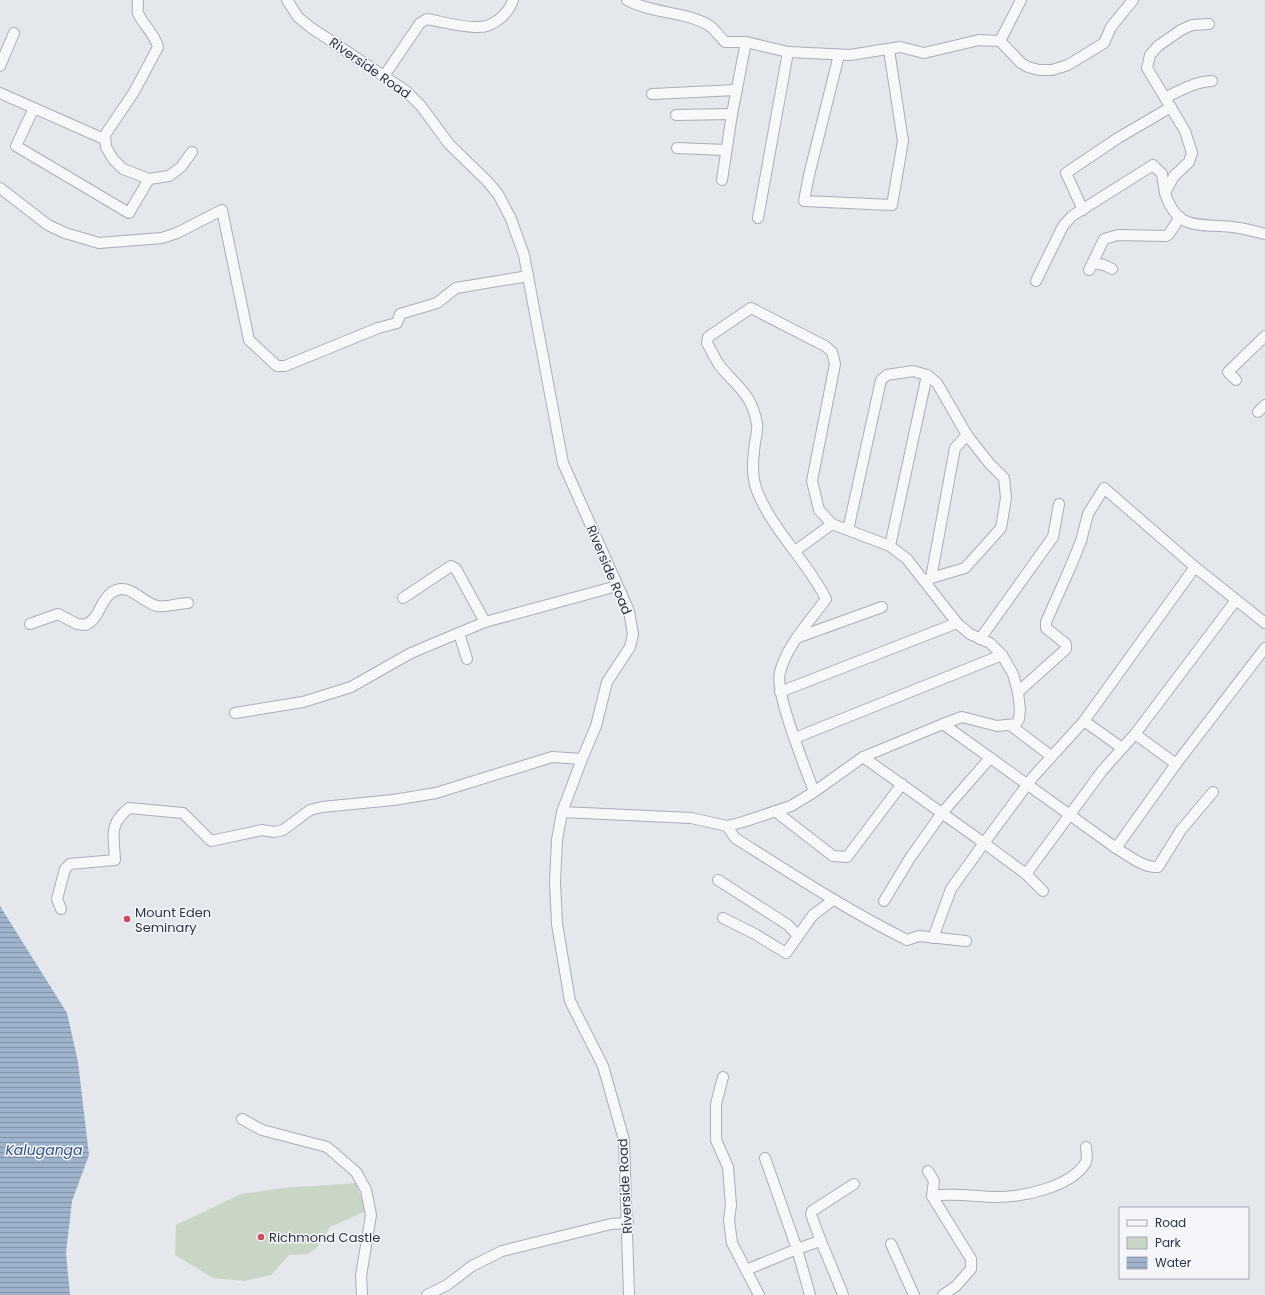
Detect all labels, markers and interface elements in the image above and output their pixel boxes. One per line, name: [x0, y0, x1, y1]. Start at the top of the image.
street label: Riverside Road: [325, 33, 415, 103]
street label: Riverside Road: [582, 522, 636, 618]
place label: Mount Eden Seminary: [135, 903, 211, 937]
marker: Mount Eden Seminary: [122, 914, 132, 924]
street label: Riverside Road: [613, 1138, 637, 1234]
water label: Kaluganga: [5, 1140, 83, 1160]
legend: [1119, 1207, 1249, 1279]
text: Road: [1155, 1214, 1186, 1231]
place label: Richmond Castle: [269, 1228, 380, 1247]
marker: Richmond Castle: [256, 1232, 266, 1242]
text: Park: [1155, 1234, 1182, 1251]
text: Water: [1155, 1254, 1192, 1271]

